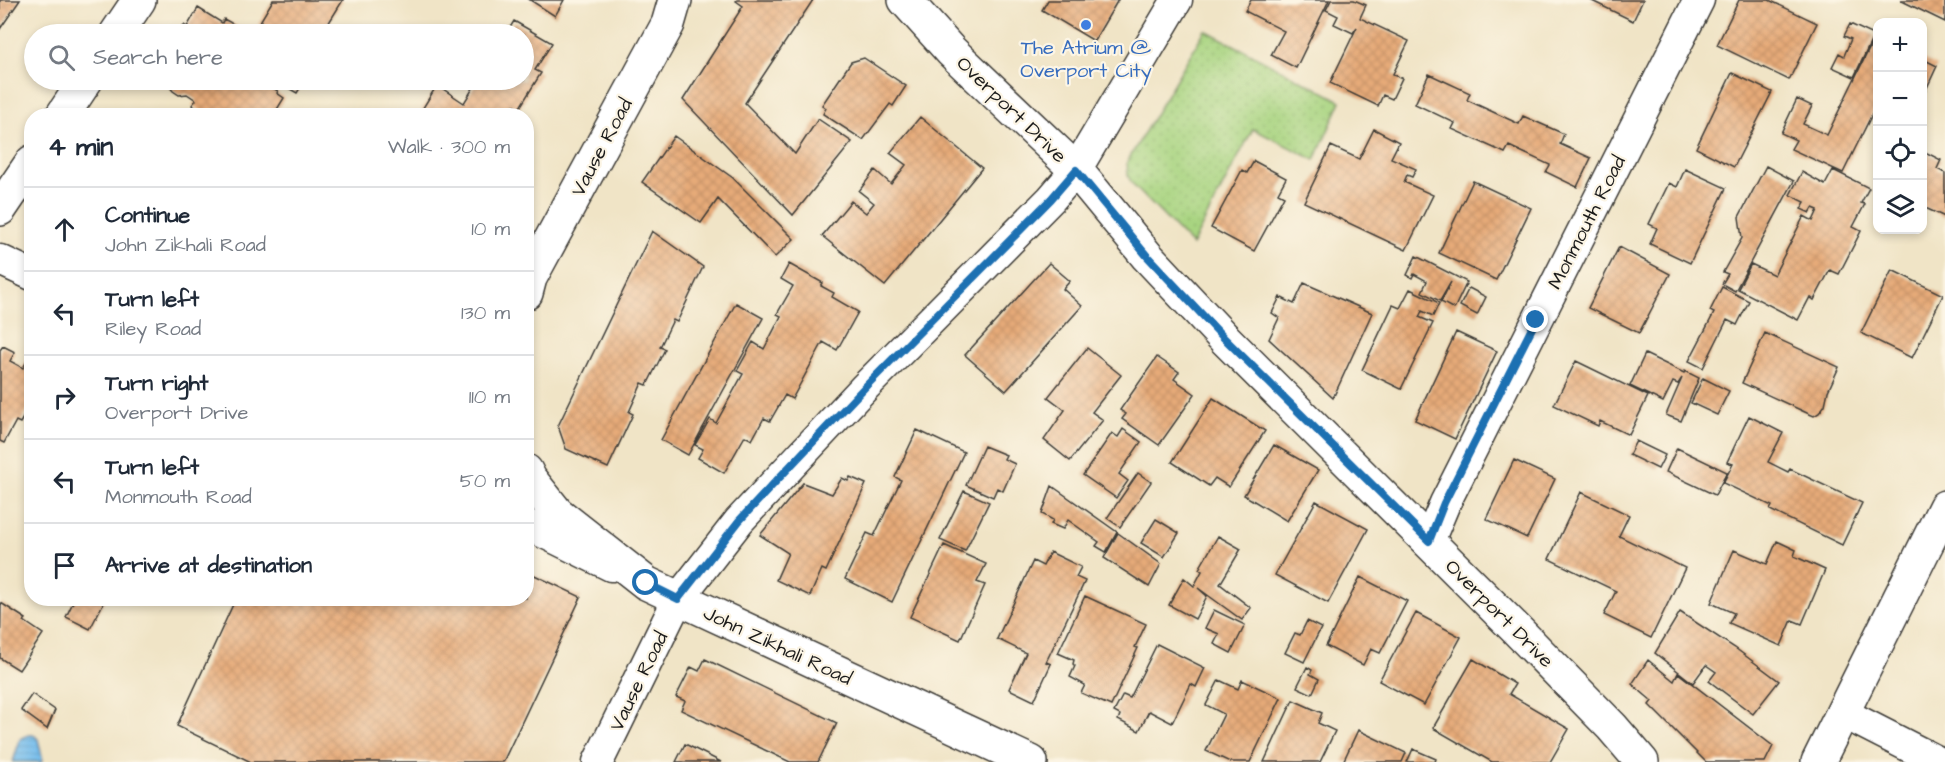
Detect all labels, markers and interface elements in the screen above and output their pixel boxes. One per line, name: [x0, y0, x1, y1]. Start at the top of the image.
marker: The Atrium @ Overport City: [1079, 18, 1093, 32]
map controls: [1873, 18, 1927, 234]
button: +: [1873, 18, 1927, 72]
search box: [24, 24, 534, 90]
place label: The Atrium @ Overport City: [1020, 34, 1152, 86]
icon: search: [45, 41, 78, 74]
text: Search here: [93, 42, 223, 73]
street label: Overport Drive: [950, 50, 1073, 170]
button: −: [1873, 72, 1927, 126]
street label: Vause Road: [564, 93, 640, 202]
button: locate: [1873, 126, 1927, 180]
text: 4 min: [48, 129, 113, 165]
text: Walk · 300 m: [388, 133, 510, 161]
street label: Monmouth Road: [1541, 151, 1633, 294]
button: layers: [1873, 180, 1927, 234]
text: Continue: [105, 200, 190, 231]
icon: ahead: [48, 213, 81, 246]
text: 10 m: [471, 215, 510, 243]
text: John Zikhali Road: [105, 231, 266, 259]
text: Turn left: [105, 284, 199, 315]
icon: left: [48, 297, 81, 330]
text: 130 m: [461, 299, 510, 327]
route end: [1522, 306, 1548, 332]
text: Riley Road: [105, 315, 201, 343]
text: Turn right: [105, 368, 208, 399]
icon: right: [48, 381, 81, 414]
text: 110 m: [469, 383, 510, 411]
text: Overport Drive: [105, 399, 248, 427]
text: Turn left: [105, 452, 199, 483]
icon: left: [48, 465, 81, 498]
text: 50 m: [460, 467, 510, 495]
text: Monmouth Road: [105, 483, 252, 511]
icon: arrive: [48, 549, 81, 582]
text: Arrive at destination: [105, 550, 312, 581]
street label: Overport Drive: [1439, 553, 1560, 674]
route start: [632, 569, 658, 595]
street label: John Zikhali Road: [699, 599, 856, 693]
street label: Vause Road: [603, 627, 675, 736]

